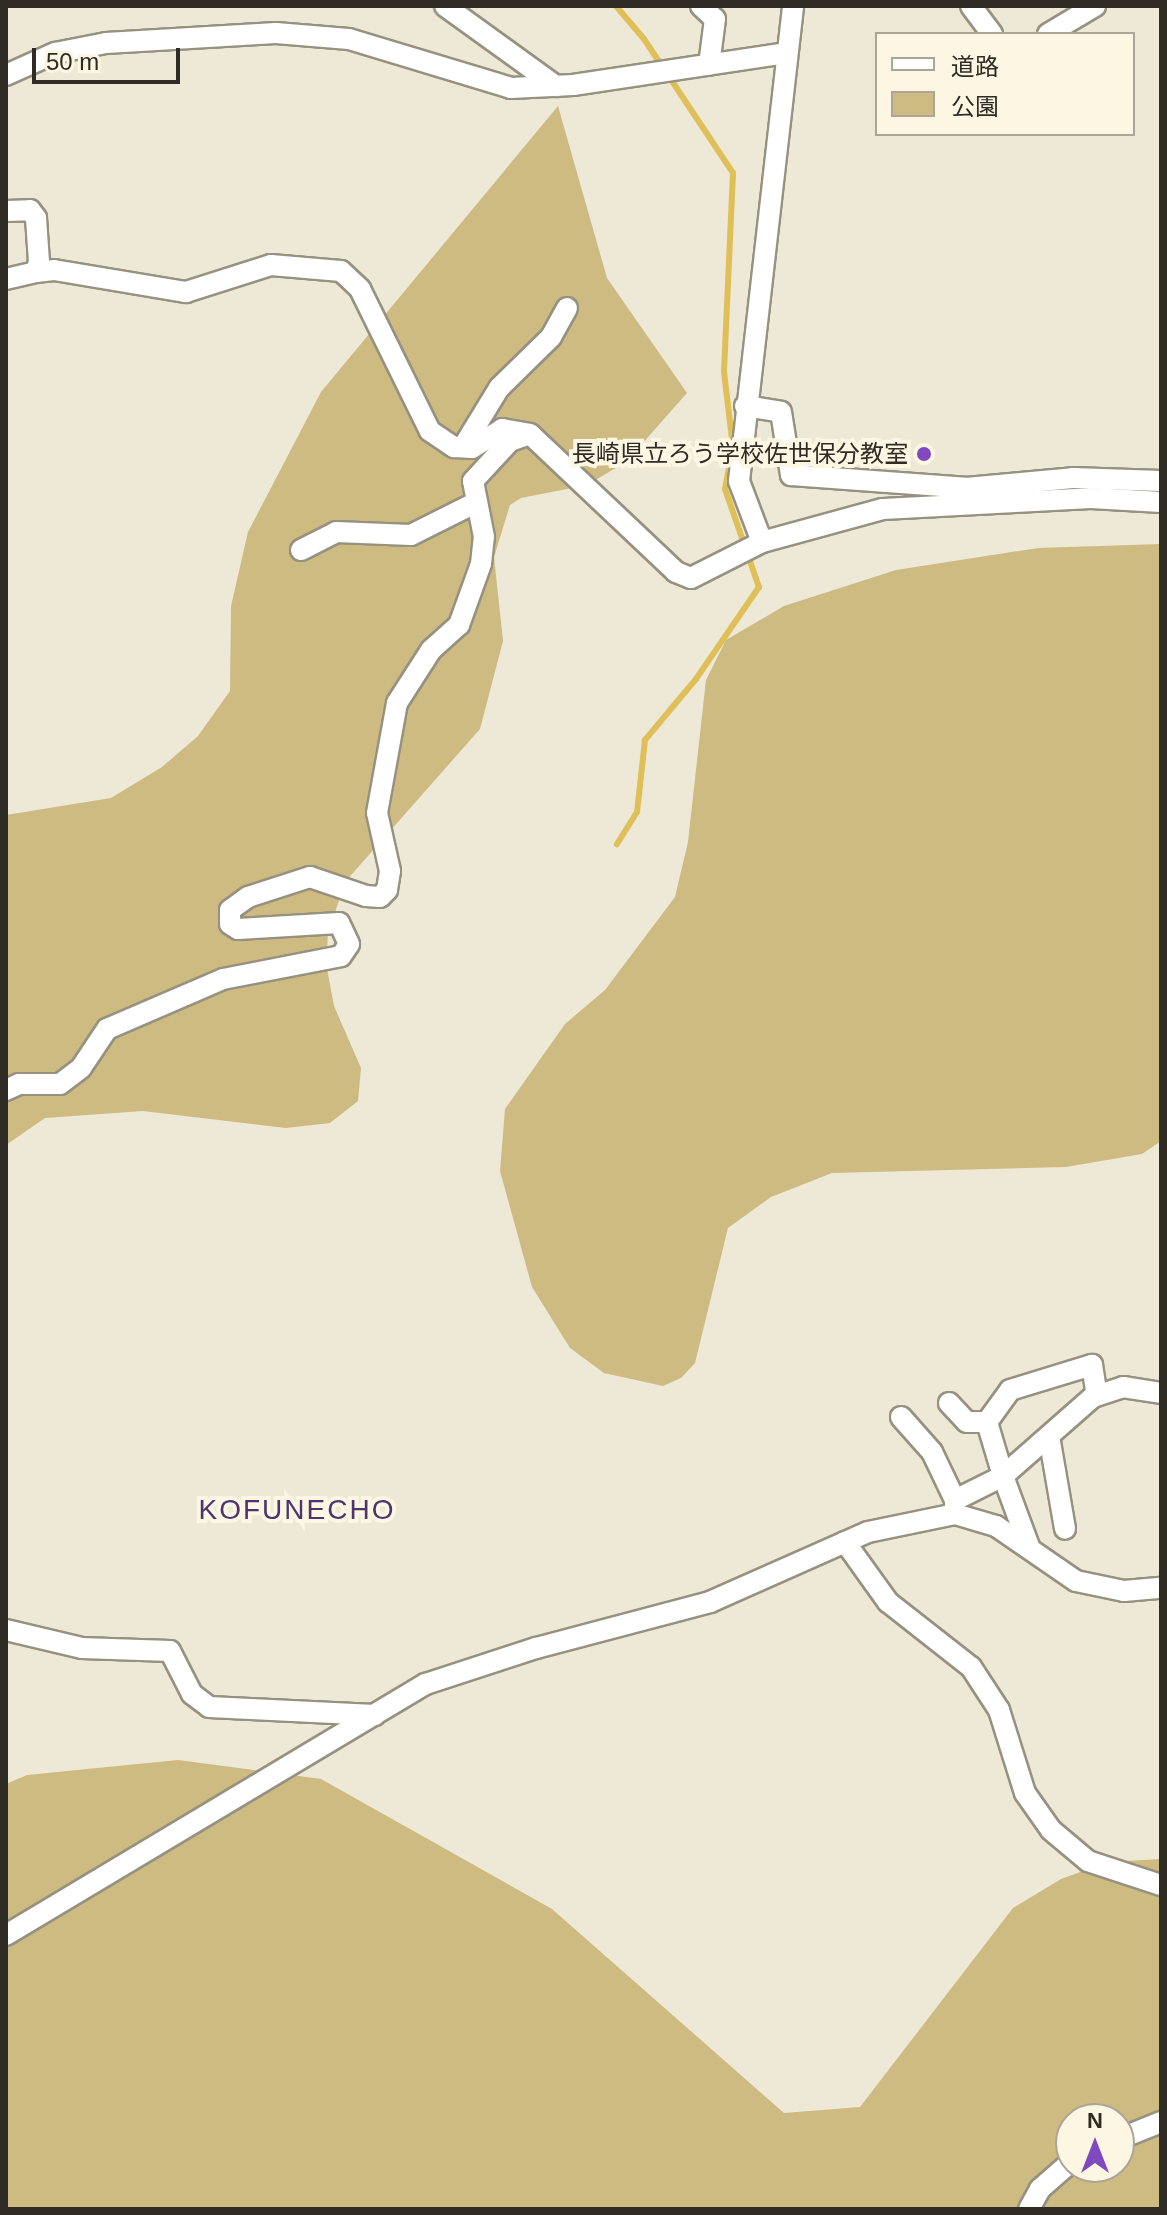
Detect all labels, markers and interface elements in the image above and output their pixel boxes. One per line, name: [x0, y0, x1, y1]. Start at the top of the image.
scale bar: [36, 32, 184, 82]
legend: [875, 32, 1135, 136]
text: 50 m: [46, 48, 99, 75]
text: 道路: [951, 53, 999, 80]
text: 公園: [951, 93, 999, 120]
place label: 長崎県立ろう学校佐世保分教室: [572, 440, 908, 468]
marker: 長崎県立ろう学校佐世保分教室: [915, 445, 933, 463]
district label: KOFUNECHO: [199, 1493, 395, 1527]
north arrow: [1055, 2103, 1135, 2183]
text: N: [1087, 2108, 1103, 2133]

